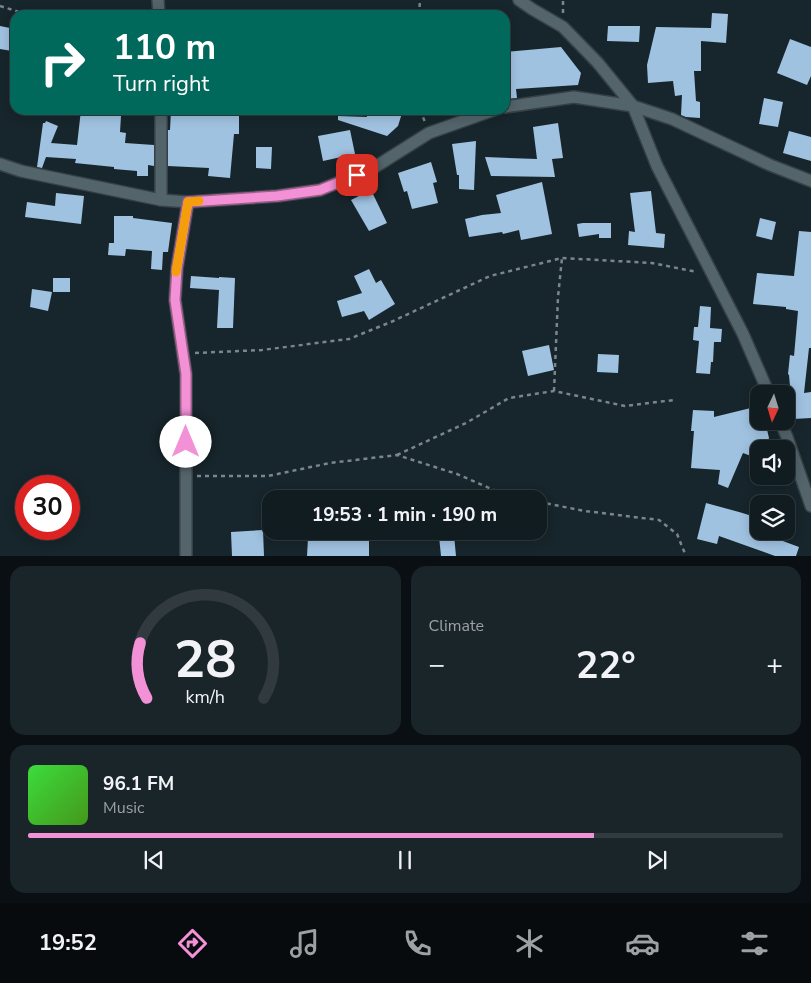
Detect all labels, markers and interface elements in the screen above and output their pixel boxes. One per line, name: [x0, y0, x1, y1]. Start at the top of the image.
text: 110 m: [113, 24, 216, 71]
icon: right: [30, 30, 95, 95]
text: Turn right: [113, 69, 209, 99]
pin: [336, 154, 378, 196]
icon: arrive: [343, 161, 371, 189]
north arrow: [750, 385, 795, 430]
map controls: [750, 385, 795, 540]
position arrow: [159, 415, 211, 467]
button: sound: [750, 440, 795, 485]
speed limit sign: 30: [15, 475, 80, 540]
button: layers: [750, 495, 795, 540]
text: 19:53 · 1 min · 190 m: [312, 502, 497, 528]
text: Climate: [429, 615, 484, 637]
text: 28: [174, 624, 236, 695]
text: 22°: [576, 640, 636, 691]
text: −: [429, 646, 445, 684]
text: +: [766, 646, 783, 684]
text: km/h: [186, 685, 225, 709]
text: 96.1 FM: [103, 771, 174, 797]
text: Music: [103, 797, 144, 819]
icon: previous: [140, 846, 168, 874]
icon: pause: [391, 846, 419, 874]
icon: next: [643, 846, 671, 874]
icon: directions: [175, 926, 210, 961]
icon: music: [287, 926, 322, 961]
icon: phone: [400, 926, 435, 961]
icon: climate: [512, 926, 547, 961]
icon: car: [625, 926, 660, 961]
icon: filters: [737, 926, 772, 961]
text: 19:52: [39, 928, 97, 958]

